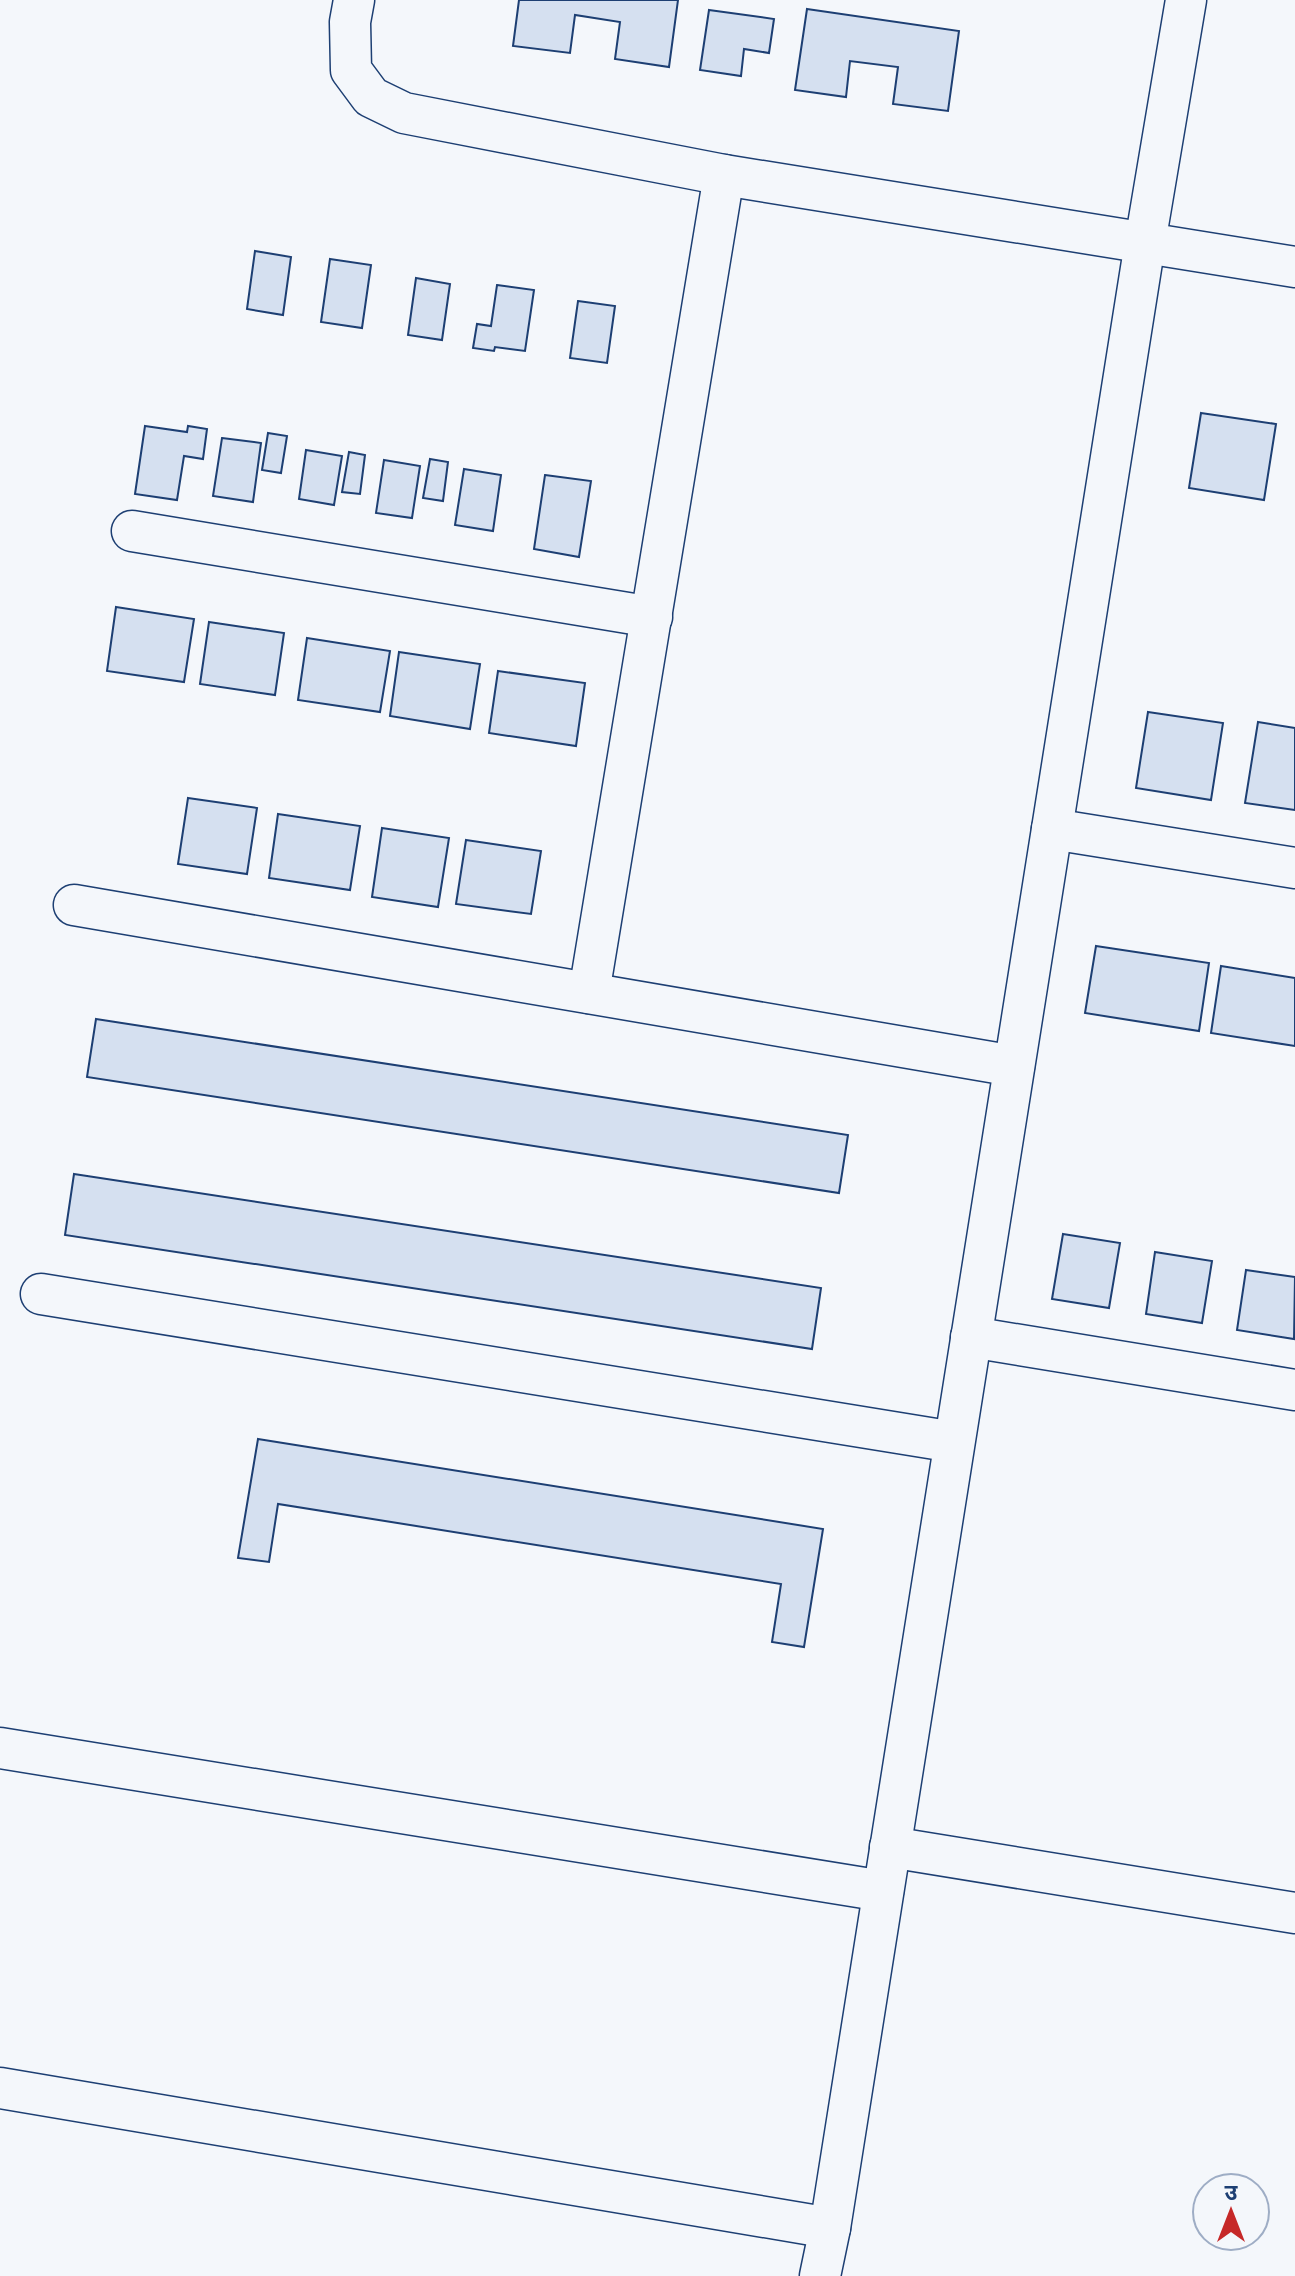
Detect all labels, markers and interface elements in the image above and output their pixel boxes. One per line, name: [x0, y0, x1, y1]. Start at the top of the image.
north arrow: [1191, 2172, 1271, 2252]
text: उ: [1225, 2178, 1239, 2207]

